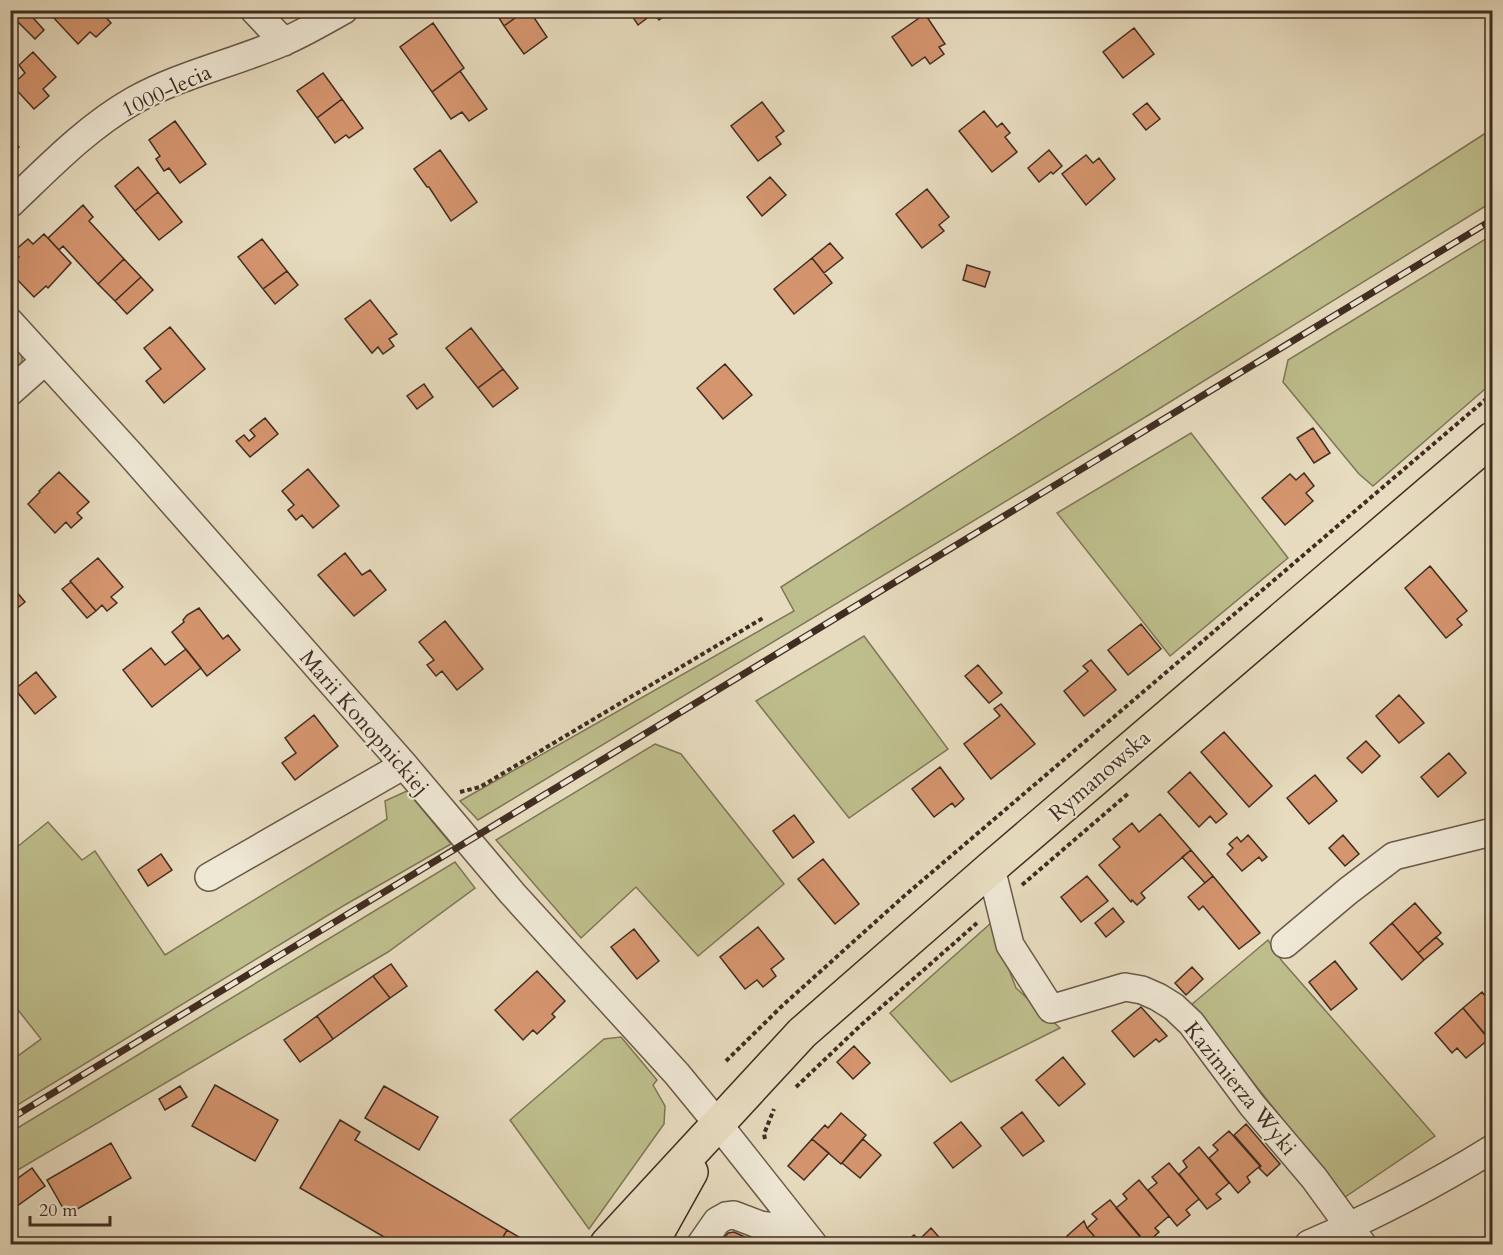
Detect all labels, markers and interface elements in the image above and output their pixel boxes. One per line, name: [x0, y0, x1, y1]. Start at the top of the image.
street label: 1000-lecia: [116, 57, 217, 125]
street label: Marii Konopnickiej: [293, 643, 436, 802]
street label: Rymanowska: [1042, 723, 1157, 828]
street label: Kazimierza Wyki: [1177, 1016, 1303, 1162]
scale bar: [30, 1189, 110, 1227]
text: 20 m: [39, 1198, 78, 1223]

